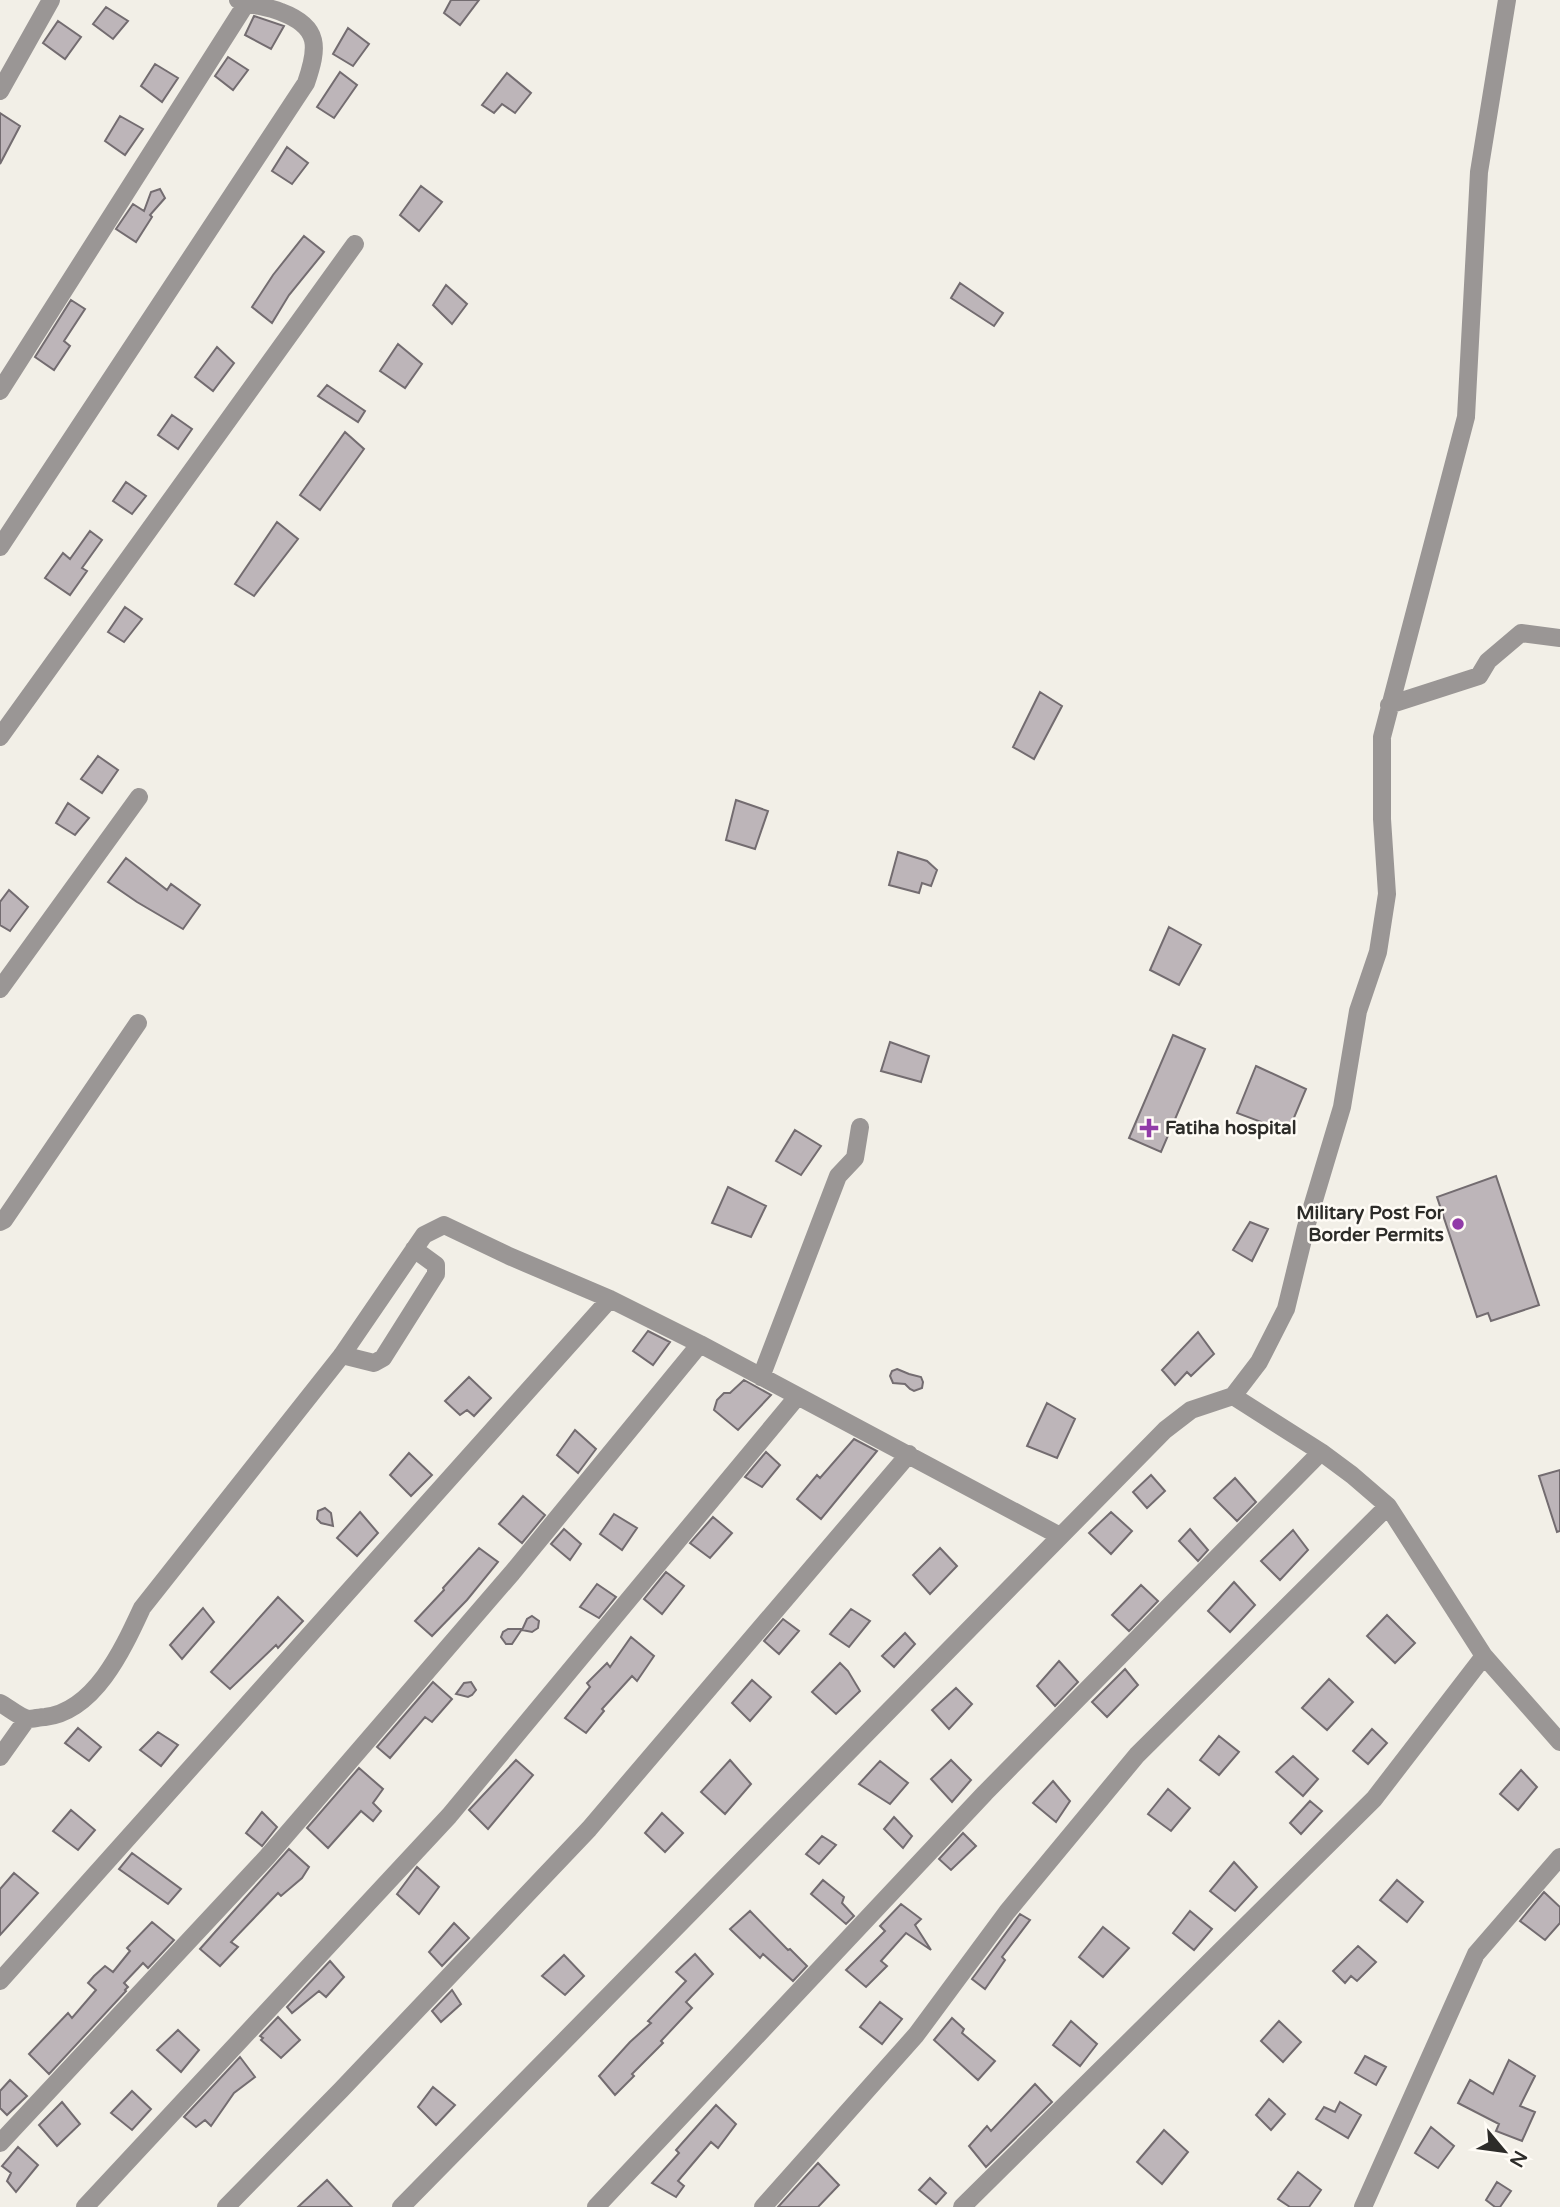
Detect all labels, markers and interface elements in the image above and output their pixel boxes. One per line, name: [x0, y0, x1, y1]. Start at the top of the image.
place label: Fatiha hospital: [1165, 1117, 1296, 1140]
marker: Fatiha hospital: [1139, 1118, 1159, 1138]
place label: Military Post For Border Permits: [1296, 1202, 1445, 1246]
marker: Military Post For Border Permits: [1450, 1216, 1466, 1232]
north arrow: [1469, 2116, 1539, 2186]
text: N: [1505, 2147, 1531, 2171]

